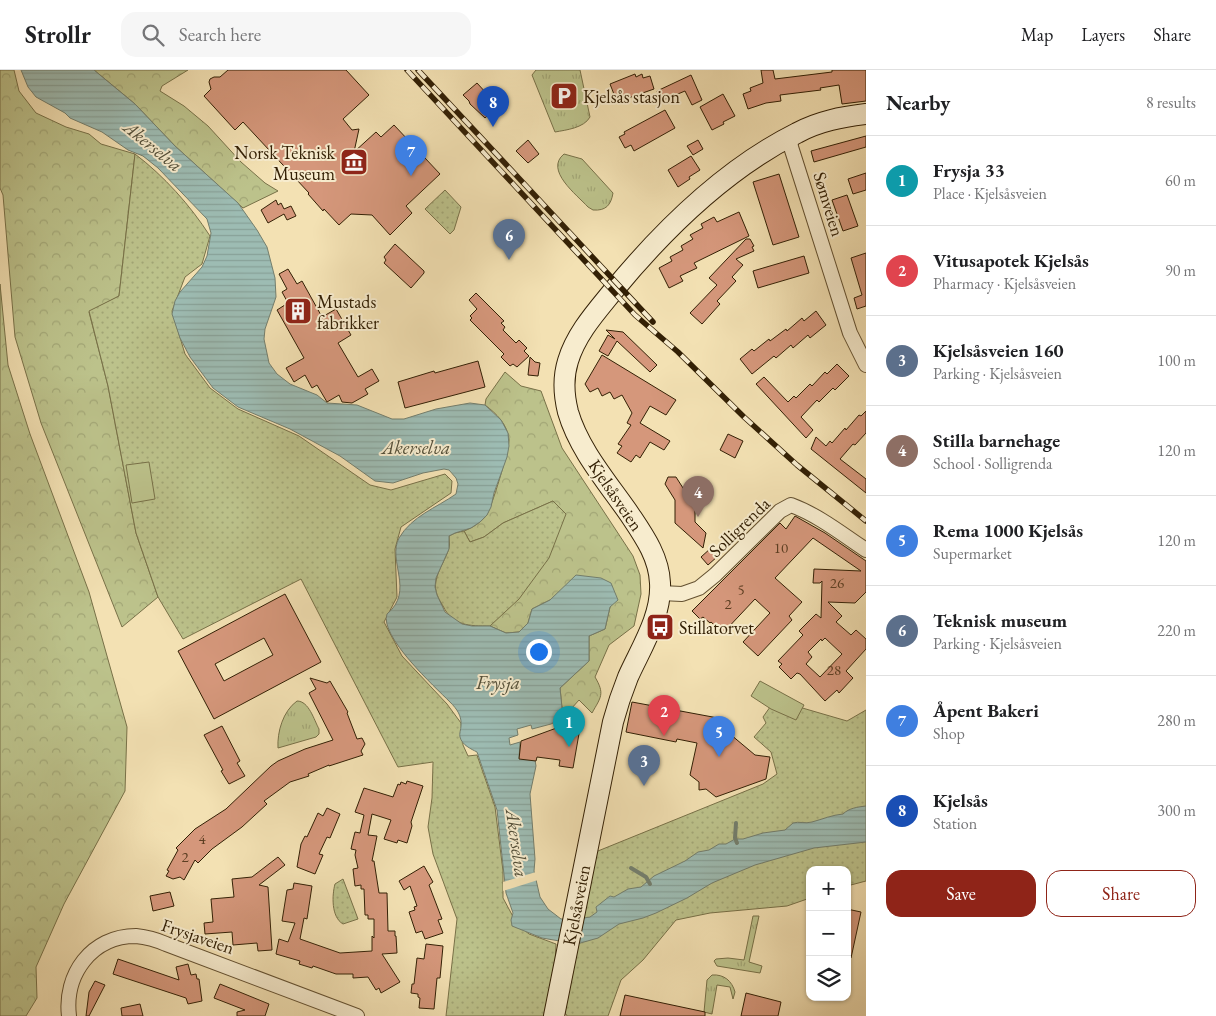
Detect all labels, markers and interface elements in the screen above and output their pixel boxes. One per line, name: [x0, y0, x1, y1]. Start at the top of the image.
search box: [121, 12, 471, 57]
text: Strollr: [25, 19, 91, 50]
icon: search: [139, 21, 167, 49]
text: Search here: [179, 22, 261, 47]
text: Map: [1021, 23, 1053, 46]
text: Layers: [1081, 23, 1125, 46]
text: Share: [1153, 23, 1191, 46]
parking icon: Kjelsås stasjon: [549, 81, 579, 111]
place label: Kjelsås stasjon: [583, 85, 681, 108]
pin: 8: [477, 86, 509, 127]
text: Nearby: [886, 89, 950, 116]
text: 8 results: [1146, 92, 1196, 113]
water label: Akerselva: [117, 113, 188, 177]
pin: 7: [395, 135, 427, 176]
place label: Norsk Teknisk Museum: [234, 141, 336, 185]
museum icon: Norsk Teknisk Museum: [339, 147, 369, 177]
text: Frysja 33: [933, 158, 1005, 183]
street label: Sømveien: [808, 169, 850, 239]
text: 1: [898, 170, 906, 191]
text: 60 m: [1165, 170, 1196, 191]
text: Place · Kjelsåsveien: [933, 183, 1047, 204]
pin: 6: [493, 219, 525, 260]
text: Vitusapotek Kjelsås: [933, 248, 1089, 273]
text: 2: [898, 260, 906, 281]
text: 90 m: [1165, 260, 1196, 281]
text: Pharmacy · Kjelsåsveien: [933, 273, 1076, 294]
place label: Mustads fabrikker: [317, 290, 379, 334]
building icon: Mustads fabrikker: [283, 296, 313, 326]
text: Kjelsåsveien 160: [933, 338, 1064, 363]
text: 3: [898, 350, 906, 371]
text: 100 m: [1157, 350, 1196, 371]
text: Parking · Kjelsåsveien: [933, 363, 1062, 384]
text: Stilla barnehage: [933, 428, 1060, 453]
water label: Akerselva: [380, 435, 450, 460]
text: 4: [898, 440, 906, 461]
text: 120 m: [1157, 440, 1196, 461]
text: School · Solligrenda: [933, 453, 1052, 474]
street label: Kjelsåsveien: [584, 455, 649, 536]
pin: 4: [682, 476, 714, 517]
street label: Solligrenda: [703, 492, 775, 562]
text: Rema 1000 Kjelsås: [933, 518, 1083, 543]
text: 5: [898, 530, 906, 551]
text: 120 m: [1157, 530, 1196, 551]
house number: 10: [774, 538, 788, 557]
text: Supermarket: [933, 543, 1012, 564]
house number: 26: [830, 573, 844, 592]
house number: 5: [737, 580, 745, 599]
house number: 2: [724, 594, 732, 613]
text: Teknisk museum: [933, 608, 1067, 633]
bus stop icon: Stillatorvet: [645, 612, 675, 642]
place label: Stillatorvet: [679, 616, 754, 639]
text: 6: [898, 620, 906, 641]
text: 220 m: [1157, 620, 1196, 641]
text: Parking · Kjelsåsveien: [933, 633, 1062, 654]
your location: [526, 639, 552, 665]
house number: 28: [827, 660, 841, 679]
water label: Frysja: [475, 670, 520, 695]
pin: 2: [648, 695, 680, 736]
text: Åpent Bakeri: [933, 698, 1039, 723]
pin: 1: [553, 706, 585, 747]
text: 7: [898, 710, 906, 731]
text: 280 m: [1157, 710, 1196, 731]
pin: 5: [703, 716, 735, 757]
text: Shop: [933, 723, 965, 744]
pin: 3: [628, 745, 660, 786]
text: Kjelsås: [933, 788, 988, 813]
text: 8: [898, 800, 906, 821]
text: 300 m: [1157, 800, 1196, 821]
water label: Akerselva: [500, 805, 534, 879]
text: Station: [933, 813, 977, 834]
house number: 4: [198, 829, 206, 848]
house number: 2: [181, 847, 189, 866]
street label: Kjelsåsveien: [557, 862, 595, 947]
map controls: [806, 866, 851, 1001]
button: +: [806, 866, 851, 911]
button: Save: [886, 870, 1036, 917]
button: Share: [1046, 870, 1196, 917]
button: −: [806, 911, 851, 956]
street label: Frysjaveien: [159, 913, 238, 959]
button: layers: [806, 956, 851, 1001]

